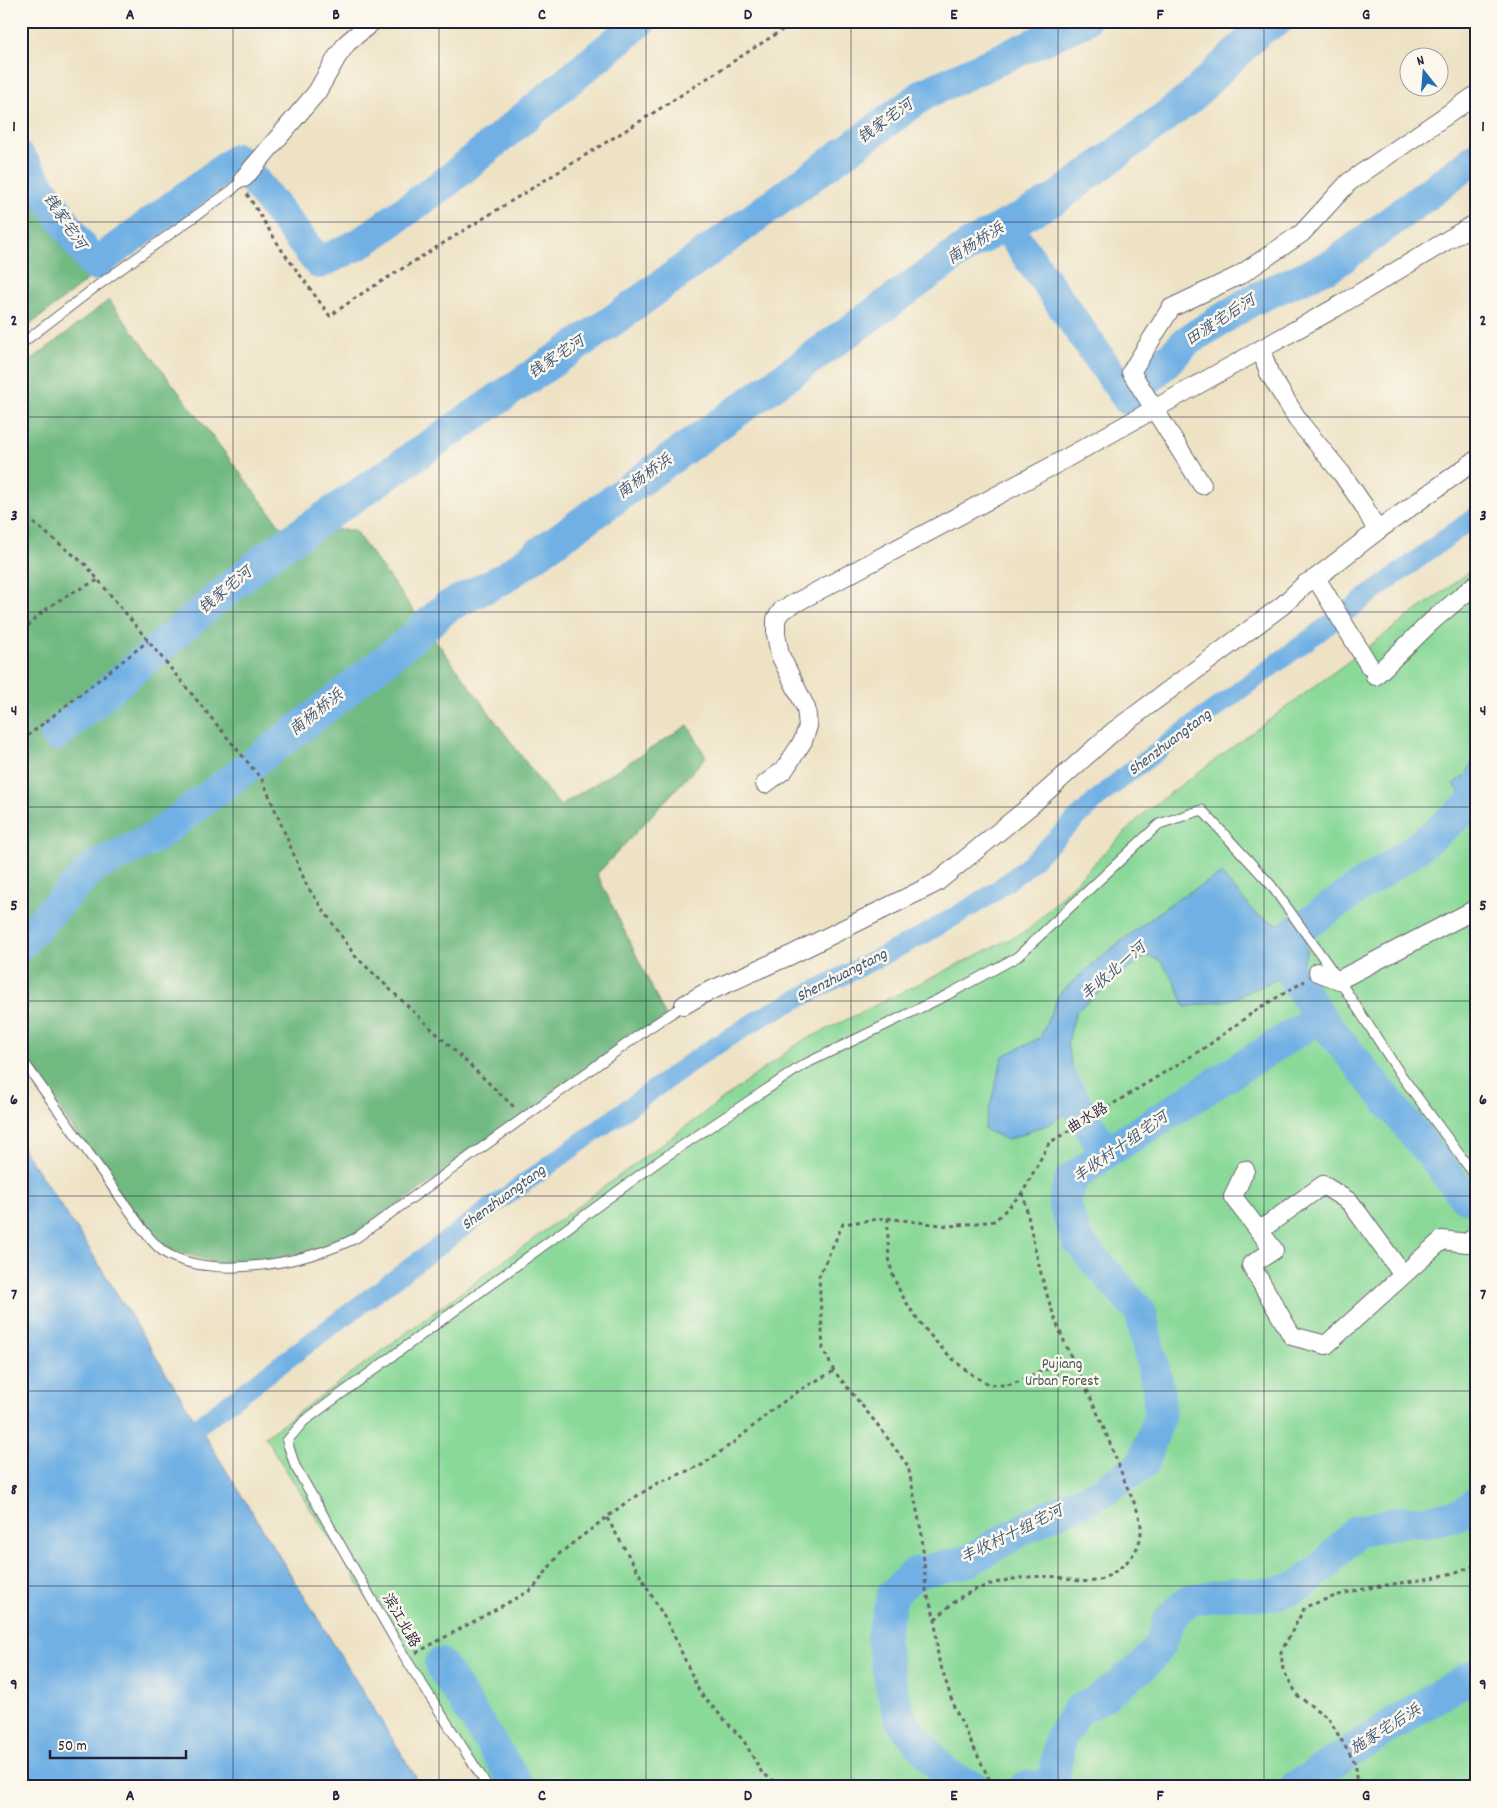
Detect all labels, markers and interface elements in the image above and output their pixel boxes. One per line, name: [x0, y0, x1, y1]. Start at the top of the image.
text: A: [126, 4, 135, 27]
text: B: [332, 4, 340, 27]
text: C: [538, 4, 546, 27]
text: D: [744, 4, 753, 27]
text: E: [950, 4, 958, 27]
text: F: [1156, 4, 1164, 27]
text: G: [1362, 4, 1370, 27]
north arrow: [1400, 48, 1450, 98]
text: N: [1415, 51, 1427, 72]
water label: 钱家宅河: [853, 92, 921, 150]
text: 1: [12, 116, 16, 139]
text: 1: [1481, 116, 1485, 139]
water label: 钱家宅河: [37, 189, 93, 257]
water label: 南杨桥浜: [943, 217, 1010, 271]
water label: 田渡宅后河: [1181, 288, 1263, 352]
text: 2: [11, 310, 18, 333]
text: 2: [1480, 310, 1487, 333]
water label: 钱家宅河: [524, 329, 592, 385]
water label: 南杨桥浜: [612, 448, 678, 505]
text: 3: [10, 505, 18, 528]
text: 3: [1479, 505, 1487, 528]
water label: 钱家宅河: [194, 560, 260, 620]
water label: 南杨桥浜: [285, 683, 350, 742]
text: 4: [11, 700, 17, 723]
text: 4: [1480, 700, 1486, 723]
water label: Shenzhuangtang: [1124, 703, 1217, 782]
text: 5: [10, 895, 18, 918]
text: 5: [1479, 895, 1487, 918]
water label: 丰收北一河: [1076, 935, 1154, 1007]
water label: Shenzhuangtang: [793, 943, 892, 1009]
text: 6: [10, 1089, 18, 1112]
text: 6: [1479, 1089, 1487, 1112]
street label: 曲水路: [1063, 1098, 1113, 1140]
water label: 丰收村十组宅河: [1069, 1105, 1176, 1190]
water label: Shenzhuangtang: [457, 1159, 552, 1236]
text: 7: [11, 1284, 17, 1307]
text: 7: [1480, 1284, 1486, 1307]
park label: Pujiang Urban Forest: [1025, 1354, 1099, 1393]
text: 8: [11, 1479, 18, 1502]
text: 8: [1480, 1479, 1487, 1502]
water label: 丰收村十组宅河: [957, 1499, 1070, 1570]
street label: 滨江北路: [375, 1590, 425, 1652]
text: 9: [10, 1674, 18, 1697]
text: 9: [1479, 1674, 1487, 1697]
water label: 施家宅后浜: [1346, 1699, 1427, 1761]
scale bar: [50, 1728, 186, 1760]
text: 50 m: [58, 1736, 87, 1758]
text: A: [126, 1785, 135, 1808]
text: B: [332, 1785, 340, 1808]
text: C: [538, 1785, 546, 1808]
text: D: [744, 1785, 753, 1808]
text: E: [950, 1785, 958, 1808]
text: F: [1156, 1785, 1164, 1808]
text: G: [1362, 1785, 1370, 1808]

